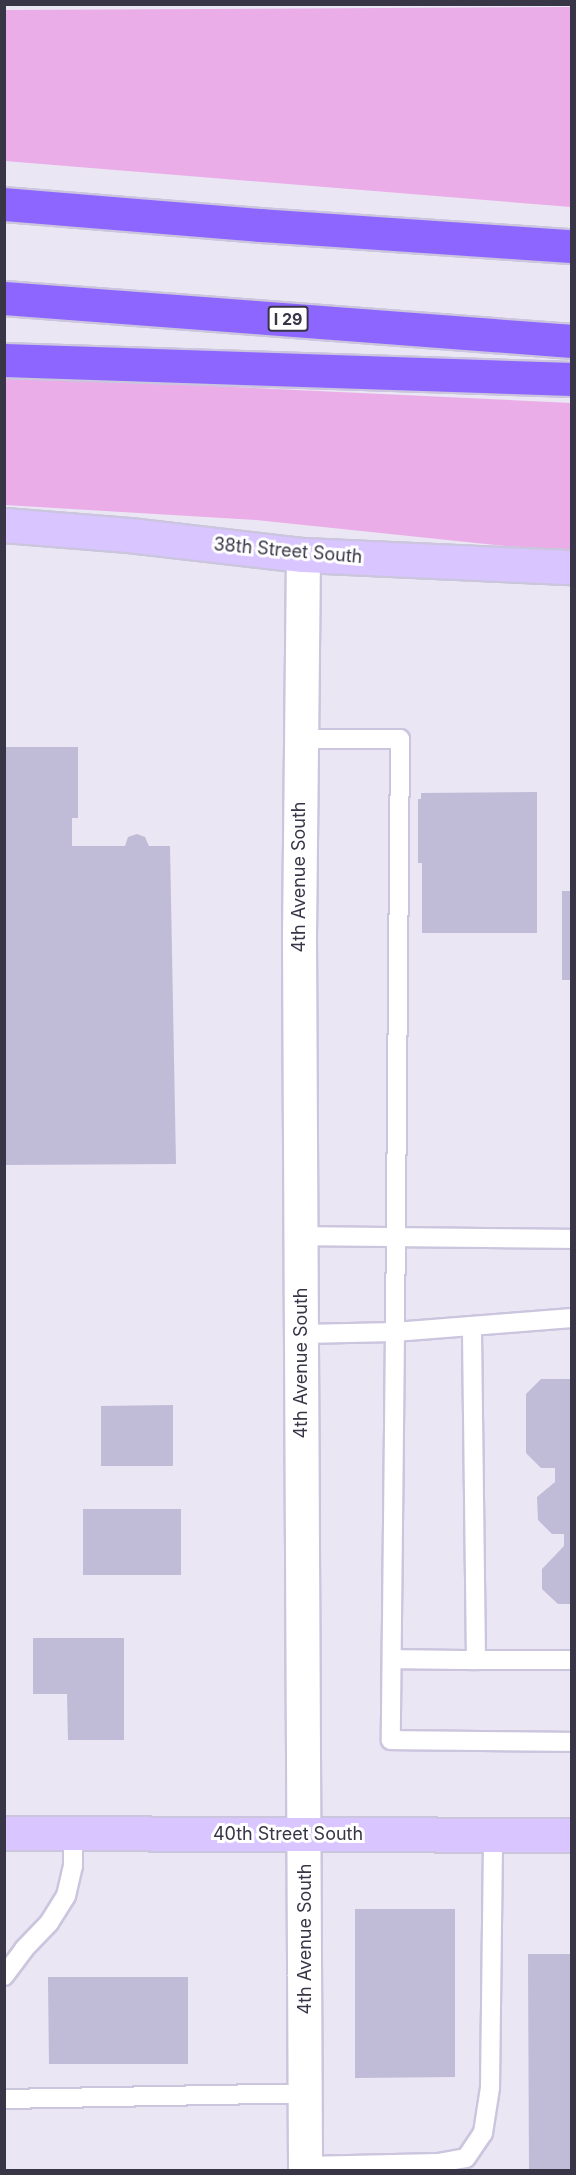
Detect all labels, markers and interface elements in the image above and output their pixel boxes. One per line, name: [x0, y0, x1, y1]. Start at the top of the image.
road number: I 29: [267, 306, 309, 332]
street label: 38th Street South: [213, 534, 363, 568]
street label: 4th Avenue South: [288, 801, 310, 953]
street label: 4th Avenue South: [290, 1287, 312, 1439]
street label: 40th Street South: [213, 1823, 363, 1845]
street label: 4th Avenue South: [294, 1863, 316, 2015]

